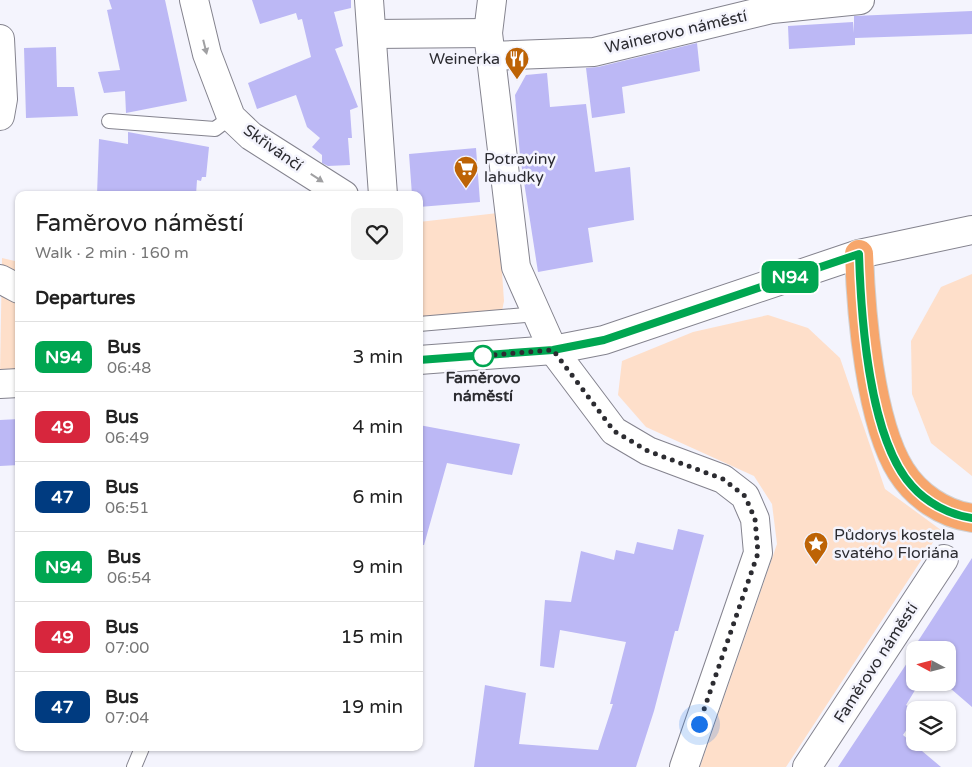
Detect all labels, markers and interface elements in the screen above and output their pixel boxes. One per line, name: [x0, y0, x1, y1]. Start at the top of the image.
street label: Wainerovo náměstí: [603, 6, 749, 58]
one-way arrow: [201, 40, 209, 55]
restaurant icon: Weinerka: [504, 46, 530, 80]
place label: Weinerka: [429, 49, 500, 69]
street label: Skřivánčí: [239, 120, 307, 176]
place label: Potraviny lahudky: [484, 149, 556, 187]
supermarket icon: Potraviny lahudky: [453, 155, 479, 189]
one-way arrow: [310, 173, 324, 183]
button: heart: [351, 208, 403, 260]
text: Faměrovo náměstí: [35, 209, 244, 238]
text: Walk · 2 min · 160 m: [35, 243, 189, 263]
line badge: N94: [761, 261, 819, 293]
text: N94: [771, 266, 809, 288]
text: Departures: [35, 287, 135, 309]
text: Bus: [107, 336, 141, 358]
marker: Faměrovo náměstí: [472, 345, 494, 367]
text: N94: [45, 346, 82, 368]
text: 3 min: [352, 346, 403, 368]
text: 06:48: [107, 358, 151, 378]
place label: Faměrovo náměstí: [446, 368, 521, 406]
text: Bus: [105, 406, 139, 428]
text: 49: [51, 416, 74, 438]
text: 4 min: [352, 416, 403, 438]
text: 06:49: [105, 428, 149, 448]
text: Bus: [105, 476, 139, 498]
text: 47: [51, 486, 74, 508]
text: 6 min: [352, 486, 403, 508]
text: 06:51: [105, 498, 149, 518]
place label: Půdorys kostela svatého Floriána: [834, 525, 959, 563]
place icon: Půdorys kostela svatého Floriána: [803, 531, 829, 565]
text: Bus: [107, 546, 141, 568]
text: N94: [45, 556, 82, 578]
text: 9 min: [352, 556, 403, 578]
text: 06:54: [107, 568, 151, 588]
street label: Faměrovo náměstí: [830, 599, 922, 727]
text: Bus: [105, 616, 139, 638]
text: 49: [51, 626, 74, 648]
text: 15 min: [340, 626, 403, 648]
text: 07:00: [105, 638, 149, 658]
north arrow: [906, 641, 956, 691]
map controls: [906, 641, 956, 751]
text: Bus: [105, 686, 139, 708]
text: 47: [51, 696, 74, 718]
text: 19 min: [340, 696, 403, 718]
button: layers: [906, 701, 956, 751]
text: 07:04: [105, 708, 149, 728]
your location: [687, 712, 712, 737]

